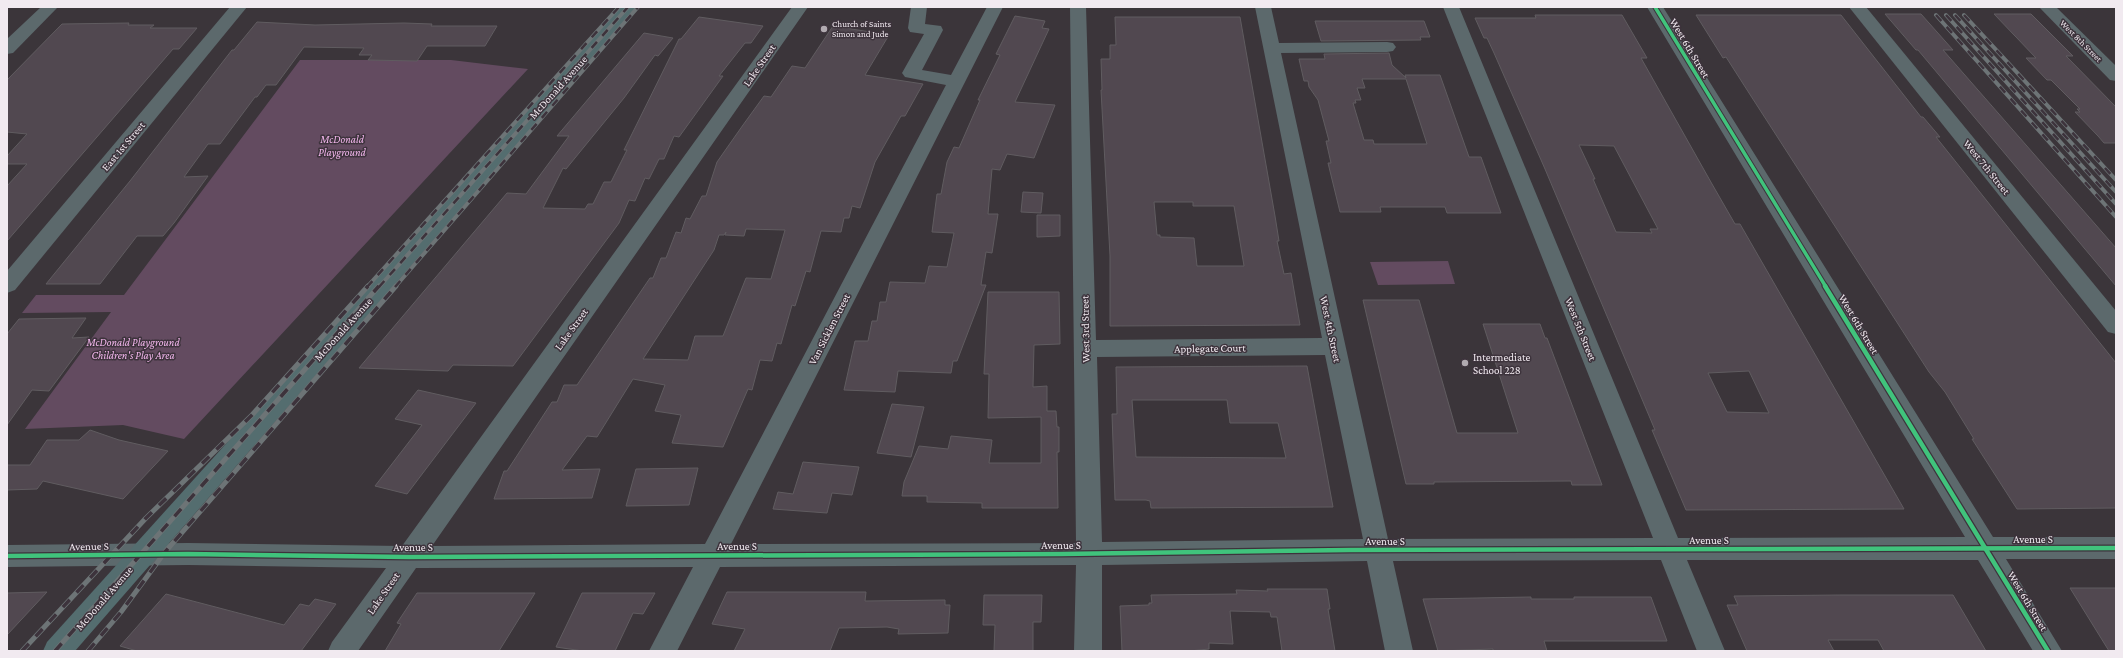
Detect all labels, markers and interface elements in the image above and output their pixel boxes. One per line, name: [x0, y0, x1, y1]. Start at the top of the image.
street label: West 6th Street: [1667, 16, 1713, 80]
street label: West 8th Street: [2058, 18, 2105, 65]
place label: Church of Saints Simon and Jude: [832, 19, 891, 39]
marker: Church of Saints Simon and Jude: [819, 24, 829, 34]
street label: Lake Street: [740, 41, 778, 88]
street label: McDonald Avenue: [527, 53, 590, 121]
street label: East 1st Street: [99, 119, 147, 173]
park label: McDonald Playground: [318, 133, 367, 159]
street label: West 7th Street: [1961, 137, 2013, 197]
street label: Van Sicklen Street: [806, 291, 852, 367]
street label: West 6th Street: [1836, 292, 1882, 356]
street label: McDonald Avenue: [312, 295, 375, 363]
street label: West 3rd Street: [1078, 295, 1092, 363]
street label: West 4th Street: [1318, 295, 1344, 364]
street label: West 5th Street: [1563, 296, 1599, 363]
street label: Lake Street: [552, 306, 590, 352]
park label: McDonald Playground Children's Play Area: [85, 336, 180, 362]
street label: Applegate Court: [1174, 341, 1246, 356]
place label: Intermediate School 228: [1473, 351, 1531, 376]
marker: Intermediate School 228: [1460, 358, 1470, 368]
street label: Avenue S: [2013, 533, 2053, 545]
street label: Avenue S: [1689, 534, 1729, 546]
street label: Avenue S: [1365, 535, 1405, 547]
street label: Avenue S: [1041, 539, 1081, 551]
street label: Avenue S: [69, 540, 109, 552]
street label: Avenue S: [717, 540, 757, 552]
street label: Avenue S: [393, 541, 433, 553]
street label: McDonald Avenue: [73, 564, 135, 632]
street label: Lake Street: [364, 569, 402, 616]
street label: West 6th Street: [2005, 569, 2051, 633]

